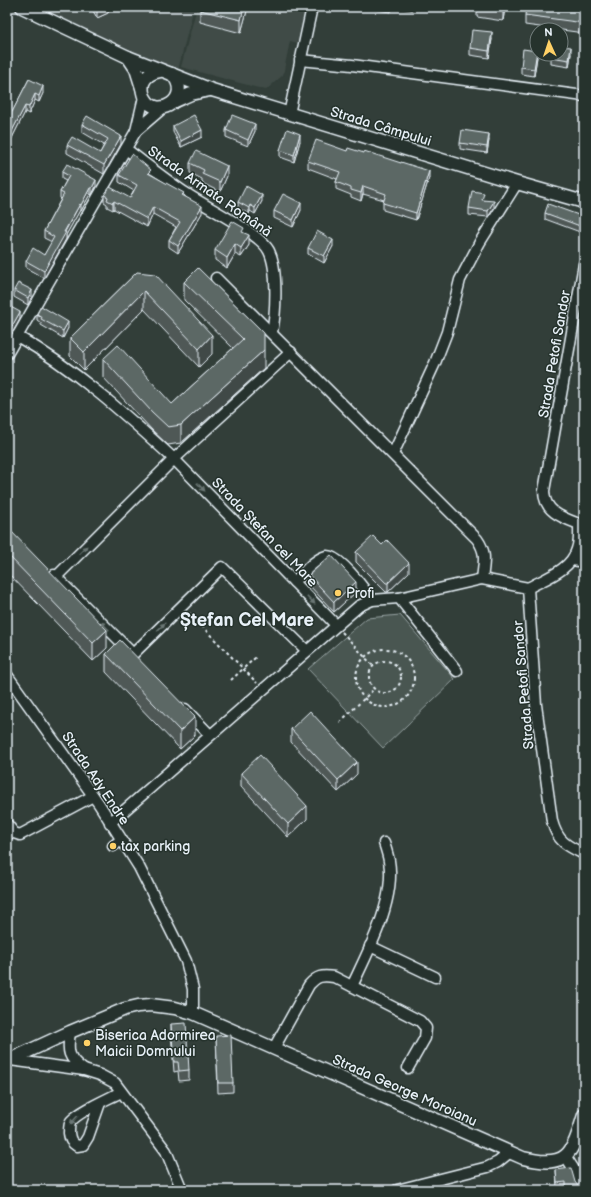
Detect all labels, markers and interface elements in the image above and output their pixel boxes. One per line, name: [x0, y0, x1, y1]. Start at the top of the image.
north arrow: [529, 22, 569, 62]
text: N: [544, 26, 553, 39]
street label: Strada Câmpului: [328, 103, 433, 150]
street label: Strada Armata Română: [145, 142, 275, 241]
street label: Strada Petofi Sandor: [535, 288, 574, 419]
street label: Strada Ștefan cel Mare: [208, 474, 321, 590]
one-way arrow: [196, 482, 206, 492]
one-way arrow: [78, 545, 88, 555]
place label: Profi: [346, 585, 374, 602]
marker: Profi: [333, 588, 343, 598]
one-way arrow: [307, 595, 316, 605]
district label: Ștefan Cel Mare: [180, 610, 314, 631]
street label: Strada Petofi Sandor: [509, 619, 538, 750]
one-way arrow: [100, 621, 110, 631]
one-way arrow: [156, 622, 166, 632]
street label: Strada Ady Endre: [58, 728, 133, 828]
place label: tax parking: [121, 838, 190, 855]
marker: tax parking: [108, 841, 118, 851]
place label: Biserica Adormirea Maicii Domnului: [95, 1027, 216, 1060]
marker: Biserica Adormirea Maicii Domnului: [82, 1038, 92, 1048]
street label: Strada George Moroianu: [330, 1051, 480, 1130]
one-way arrow: [70, 1115, 79, 1125]

